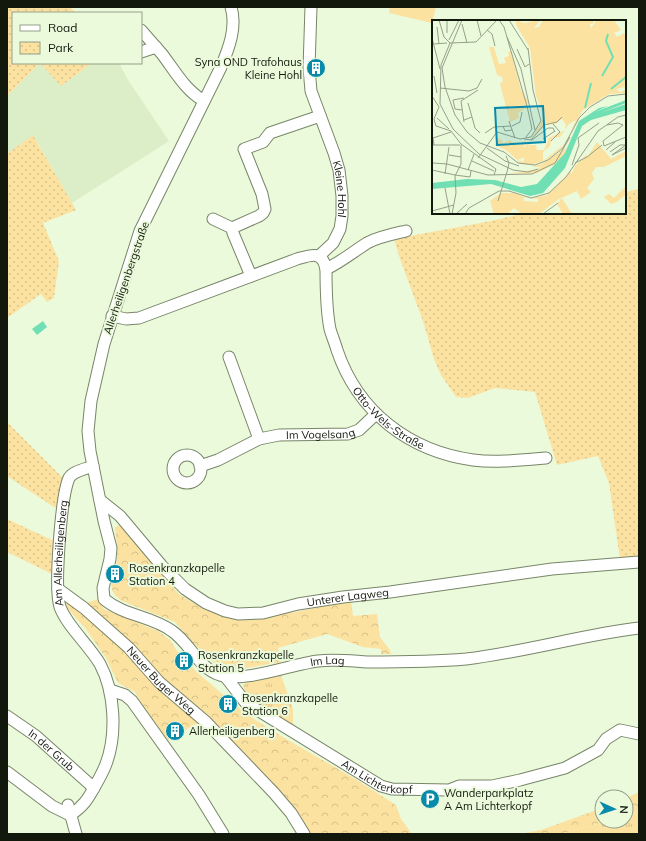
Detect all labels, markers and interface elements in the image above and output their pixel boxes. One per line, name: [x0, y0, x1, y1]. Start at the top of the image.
legend: [12, 12, 142, 64]
text: Road: [48, 20, 77, 35]
inset map: [432, 20, 626, 214]
text: Park: [48, 40, 74, 55]
place label: Syna OND Trafohaus Kleine Hohl: [195, 55, 302, 82]
building icon: Syna OND Trafohaus Kleine Hohl: [305, 57, 327, 79]
street label: Kleine Hohl: [330, 159, 349, 219]
street label: Allerheiligenbergstraße: [100, 220, 152, 336]
street label: Otto-Wels-Straße: [349, 384, 427, 452]
street label: Im Vogelsang: [286, 425, 357, 442]
street label: Am Allerheiligenberg: [51, 499, 71, 608]
place label: Rosenkranzkapelle Station 4: [129, 561, 225, 588]
building icon: Rosenkranzkapelle Station 4: [104, 563, 126, 585]
street label: Unterer Lagweg: [306, 585, 389, 610]
street label: Neuer Buger Weg: [124, 643, 198, 717]
place label: Rosenkranzkapelle Station 5: [198, 648, 294, 675]
building icon: Rosenkranzkapelle Station 5: [173, 650, 195, 672]
street label: Im Lag: [309, 653, 345, 669]
place label: Rosenkranzkapelle Station 6: [242, 691, 338, 718]
building icon: Rosenkranzkapelle Station 6: [217, 693, 239, 715]
building icon: Allerheiligenberg: [164, 720, 186, 742]
place label: Allerheiligenberg: [189, 724, 275, 738]
street label: In der Grub: [26, 726, 78, 774]
street label: Am Lichterkopf: [339, 756, 413, 796]
place label: Wanderparkplatz A Am Lichterkopf: [444, 786, 534, 813]
parking icon: Wanderparkplatz A Am Lichterkopf: [419, 788, 441, 810]
north arrow: [594, 789, 634, 829]
text: N: [617, 805, 631, 814]

